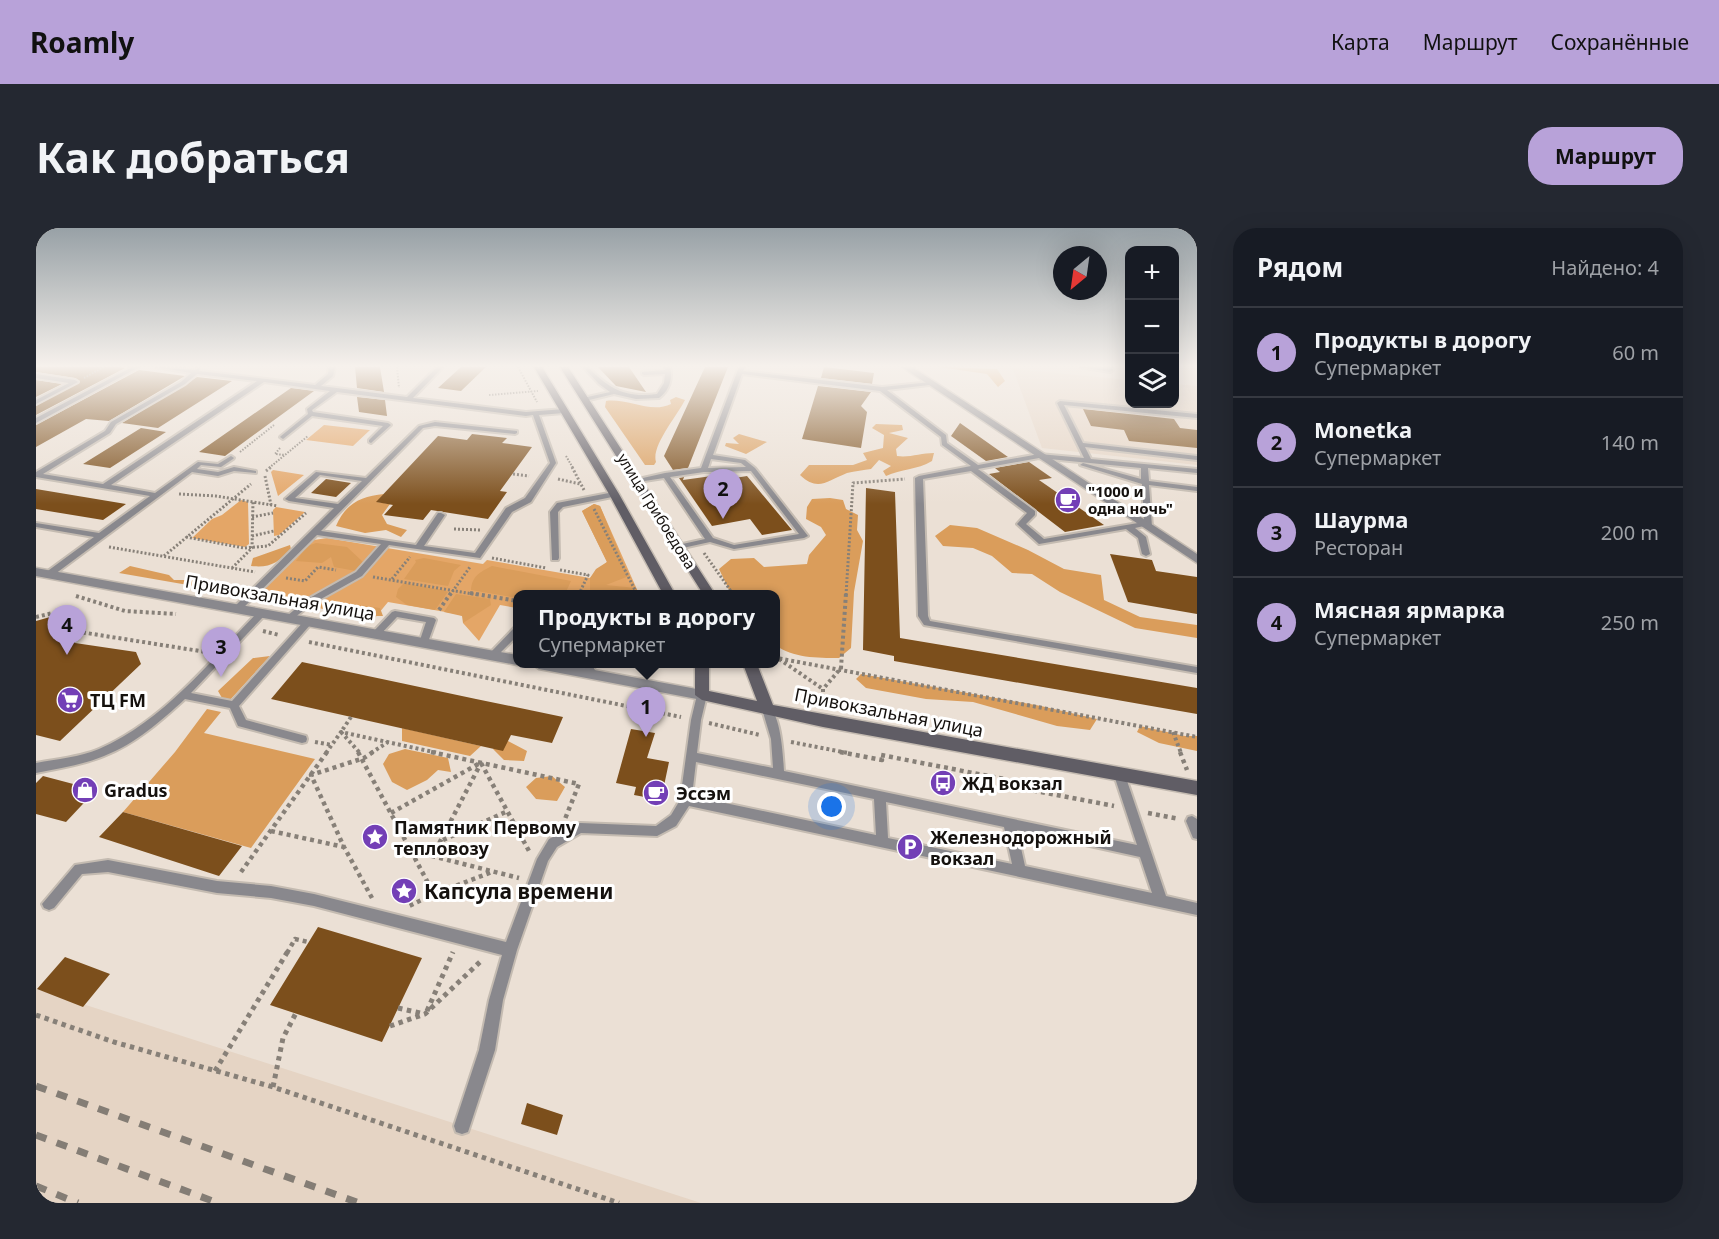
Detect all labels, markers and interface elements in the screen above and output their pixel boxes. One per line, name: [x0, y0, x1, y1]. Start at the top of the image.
text: Roamly: [30, 23, 134, 61]
text: Карта: [1331, 28, 1390, 56]
text: Маршрут: [1423, 28, 1518, 56]
text: Сохранённые: [1551, 28, 1689, 56]
button: Маршрут: [1528, 127, 1683, 185]
text: Как добраться: [36, 128, 350, 185]
north arrow: [1053, 246, 1107, 300]
map controls: [1125, 246, 1179, 408]
button: +: [1125, 246, 1179, 300]
text: Рядом: [1257, 249, 1343, 285]
text: Найдено: 4: [1551, 254, 1659, 281]
button: −: [1125, 300, 1179, 354]
text: Продукты в дорогу: [1314, 324, 1531, 354]
text: 1: [1271, 339, 1282, 366]
text: 60 m: [1612, 339, 1659, 366]
button: layers: [1125, 354, 1179, 408]
text: Супермаркет: [1314, 354, 1441, 381]
text: Monetka: [1314, 414, 1412, 444]
text: 2: [1271, 429, 1282, 456]
text: 140 m: [1601, 429, 1659, 456]
text: Супермаркет: [1314, 444, 1441, 471]
street label: улица Грибоедова: [613, 449, 701, 573]
pin: 2: [704, 470, 742, 519]
place label: "1000 и одна ночь": [1088, 481, 1173, 518]
cafe icon: "1000 и одна ночь": [1053, 485, 1083, 515]
text: Шаурма: [1314, 504, 1408, 534]
text: 3: [1271, 519, 1282, 546]
text: 200 m: [1601, 519, 1659, 546]
text: Ресторан: [1314, 534, 1403, 561]
street label: Привокзальная улица: [183, 569, 377, 625]
popup: [513, 590, 780, 668]
text: Мясная ярмарка: [1314, 594, 1505, 624]
text: Продукты в дорогу: [538, 601, 755, 631]
pin: 4: [48, 606, 87, 655]
text: 4: [1271, 609, 1282, 636]
text: 250 m: [1601, 609, 1659, 636]
text: Супермаркет: [1314, 624, 1441, 651]
pin: 3: [202, 628, 240, 677]
text: Супермаркет: [538, 631, 665, 658]
street label: Привокзальная улица: [792, 682, 986, 742]
supermarket icon: ТЦ FM: [55, 685, 85, 715]
place label: ТЦ FM: [90, 688, 146, 712]
pin: 1: [626, 688, 666, 737]
bus stop icon: ЖД вокзал: [928, 768, 958, 798]
place label: ЖД вокзал: [962, 771, 1063, 795]
shop icon: Gradus: [70, 775, 100, 805]
place label: Gradus: [104, 778, 168, 802]
cafe icon: Эссэм: [641, 778, 671, 808]
place label: Эссэм: [676, 781, 731, 805]
your location: [817, 792, 846, 821]
place label: Памятник Первому тепловозу: [394, 815, 577, 860]
place icon: Памятник Первому тепловозу: [360, 822, 390, 852]
place label: Железнодорожный вокзал: [930, 825, 1112, 870]
parking icon: Железнодорожный вокзал: [895, 832, 925, 862]
place icon: Капсула времени: [389, 876, 419, 906]
place label: Капсула времени: [424, 877, 613, 905]

